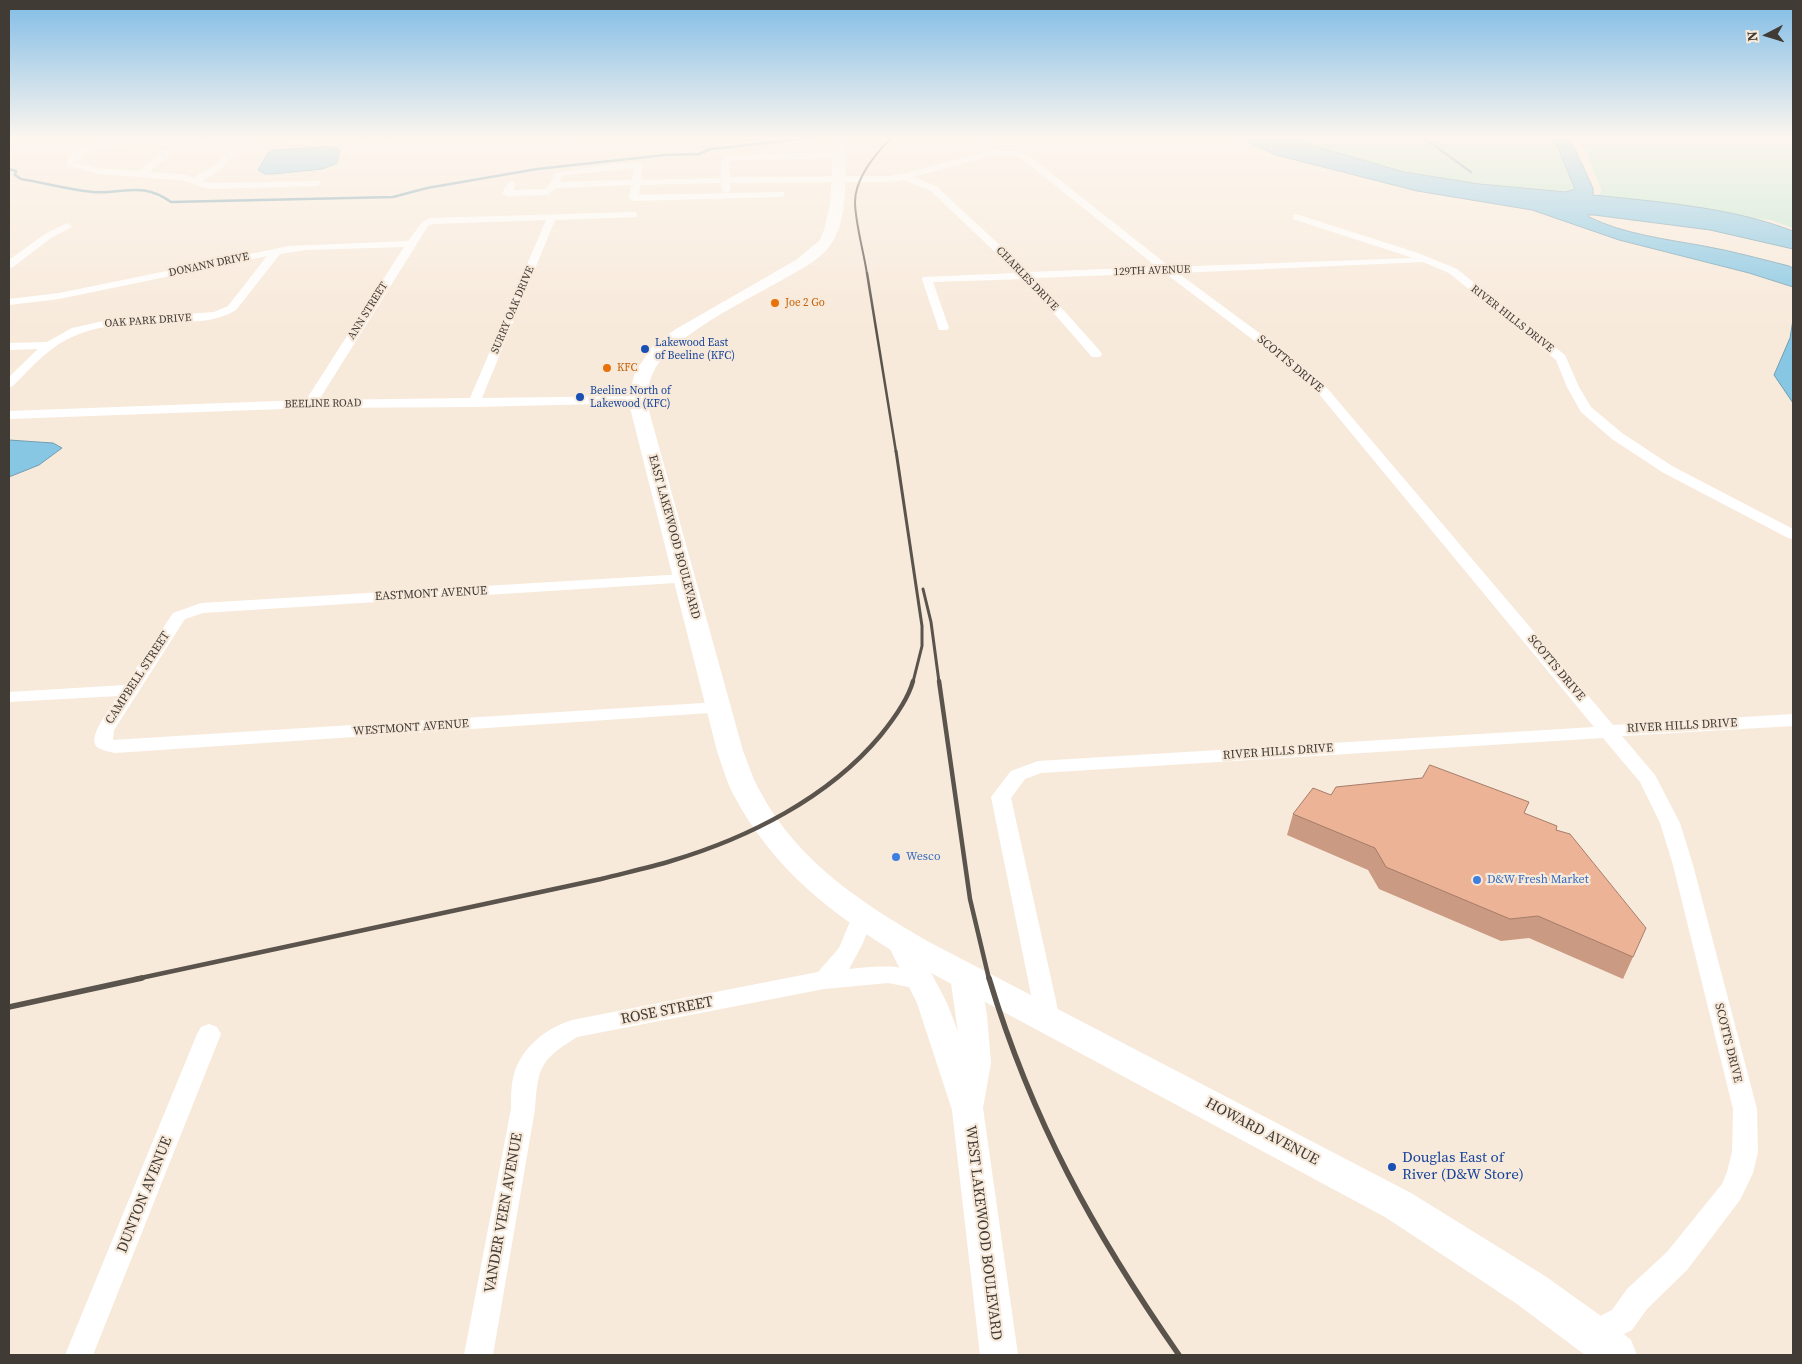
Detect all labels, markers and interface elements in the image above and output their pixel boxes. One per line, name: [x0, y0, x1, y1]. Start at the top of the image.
north arrow: [1742, 10, 1792, 60]
text: N: [1742, 30, 1762, 42]
street label: CHARLES DRIVE: [993, 244, 1061, 314]
street label: DONANN DRIVE: [168, 250, 250, 280]
street label: 129TH AVENUE: [1113, 263, 1191, 279]
street label: SURRY OAK DRIVE: [489, 264, 537, 356]
street label: ANN STREET: [345, 280, 391, 342]
street label: RIVER HILLS DRIVE: [1468, 283, 1556, 355]
place label: Joe 2 Go: [785, 296, 825, 310]
marker: Joe 2 Go: [769, 297, 781, 309]
street label: OAK PARK DRIVE: [104, 311, 192, 331]
street label: SCOTTS DRIVE: [1254, 332, 1326, 396]
place label: Lakewood East of Beeline (KFC): [655, 336, 735, 362]
marker: Lakewood East of Beeline (KFC): [639, 343, 651, 355]
place label: KFC: [617, 361, 638, 375]
marker: KFC: [601, 362, 613, 374]
place label: Beeline North of Lakewood (KFC): [590, 384, 671, 410]
marker: Beeline North of Lakewood (KFC): [574, 391, 586, 403]
street label: BEELINE ROAD: [284, 397, 362, 411]
street label: EAST LAKEWOOD BOULEVARD: [645, 453, 703, 621]
street label: EASTMONT AVENUE: [374, 584, 488, 604]
street label: CAMPBELL STREET: [103, 629, 173, 727]
street label: SCOTTS DRIVE: [1524, 632, 1588, 704]
street label: RIVER HILLS DRIVE: [1626, 716, 1738, 736]
street label: WESTMONT AVENUE: [353, 717, 469, 739]
street label: RIVER HILLS DRIVE: [1222, 741, 1334, 763]
place label: Wesco: [906, 850, 940, 864]
marker: Wesco: [890, 851, 902, 863]
place label: D&W Fresh Market: [1487, 873, 1589, 887]
marker: D&W Fresh Market: [1471, 874, 1483, 886]
street label: ROSE STREET: [619, 993, 715, 1029]
street label: SCOTTS DRIVE: [1711, 1002, 1745, 1084]
street label: HOWARD AVENUE: [1202, 1094, 1322, 1170]
street label: WEST LAKEWOOD BOULEVARD: [961, 1125, 1005, 1341]
street label: VANDER VEEN AVENUE: [481, 1132, 527, 1294]
street label: DUNTON AVENUE: [113, 1134, 177, 1256]
place label: Douglas East of River (D&W Store): [1402, 1149, 1524, 1184]
marker: Douglas East of River (D&W Store): [1386, 1161, 1398, 1173]

